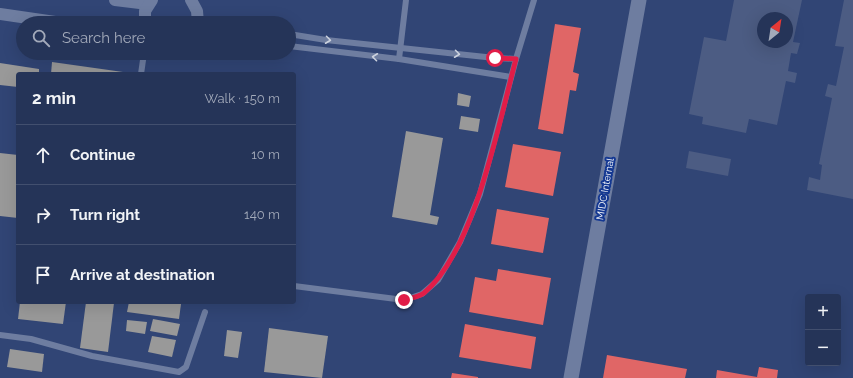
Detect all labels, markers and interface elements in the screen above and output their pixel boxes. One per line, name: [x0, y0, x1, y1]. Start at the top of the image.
north arrow: [757, 12, 793, 48]
search box: [16, 16, 296, 60]
icon: search: [30, 27, 52, 49]
text: Search here: [62, 29, 145, 47]
one-way arrow: [324, 35, 331, 44]
one-way arrow: [454, 49, 460, 58]
route start: [486, 49, 504, 67]
one-way arrow: [372, 52, 378, 61]
text: 2 min: [32, 88, 76, 108]
text: Walk · 150 m: [205, 91, 280, 106]
icon: ahead: [32, 144, 54, 166]
text: Continue: [70, 146, 135, 164]
text: 10 m: [251, 147, 280, 162]
street label: MIDC Internal: [594, 157, 616, 221]
icon: right: [32, 204, 54, 226]
text: Turn right: [70, 206, 140, 224]
text: 140 m: [244, 207, 280, 222]
icon: arrive: [32, 264, 54, 286]
text: Arrive at destination: [70, 266, 215, 284]
route end: [395, 291, 413, 309]
map controls: [805, 294, 841, 366]
button: +: [805, 294, 841, 330]
button: −: [805, 330, 841, 366]

